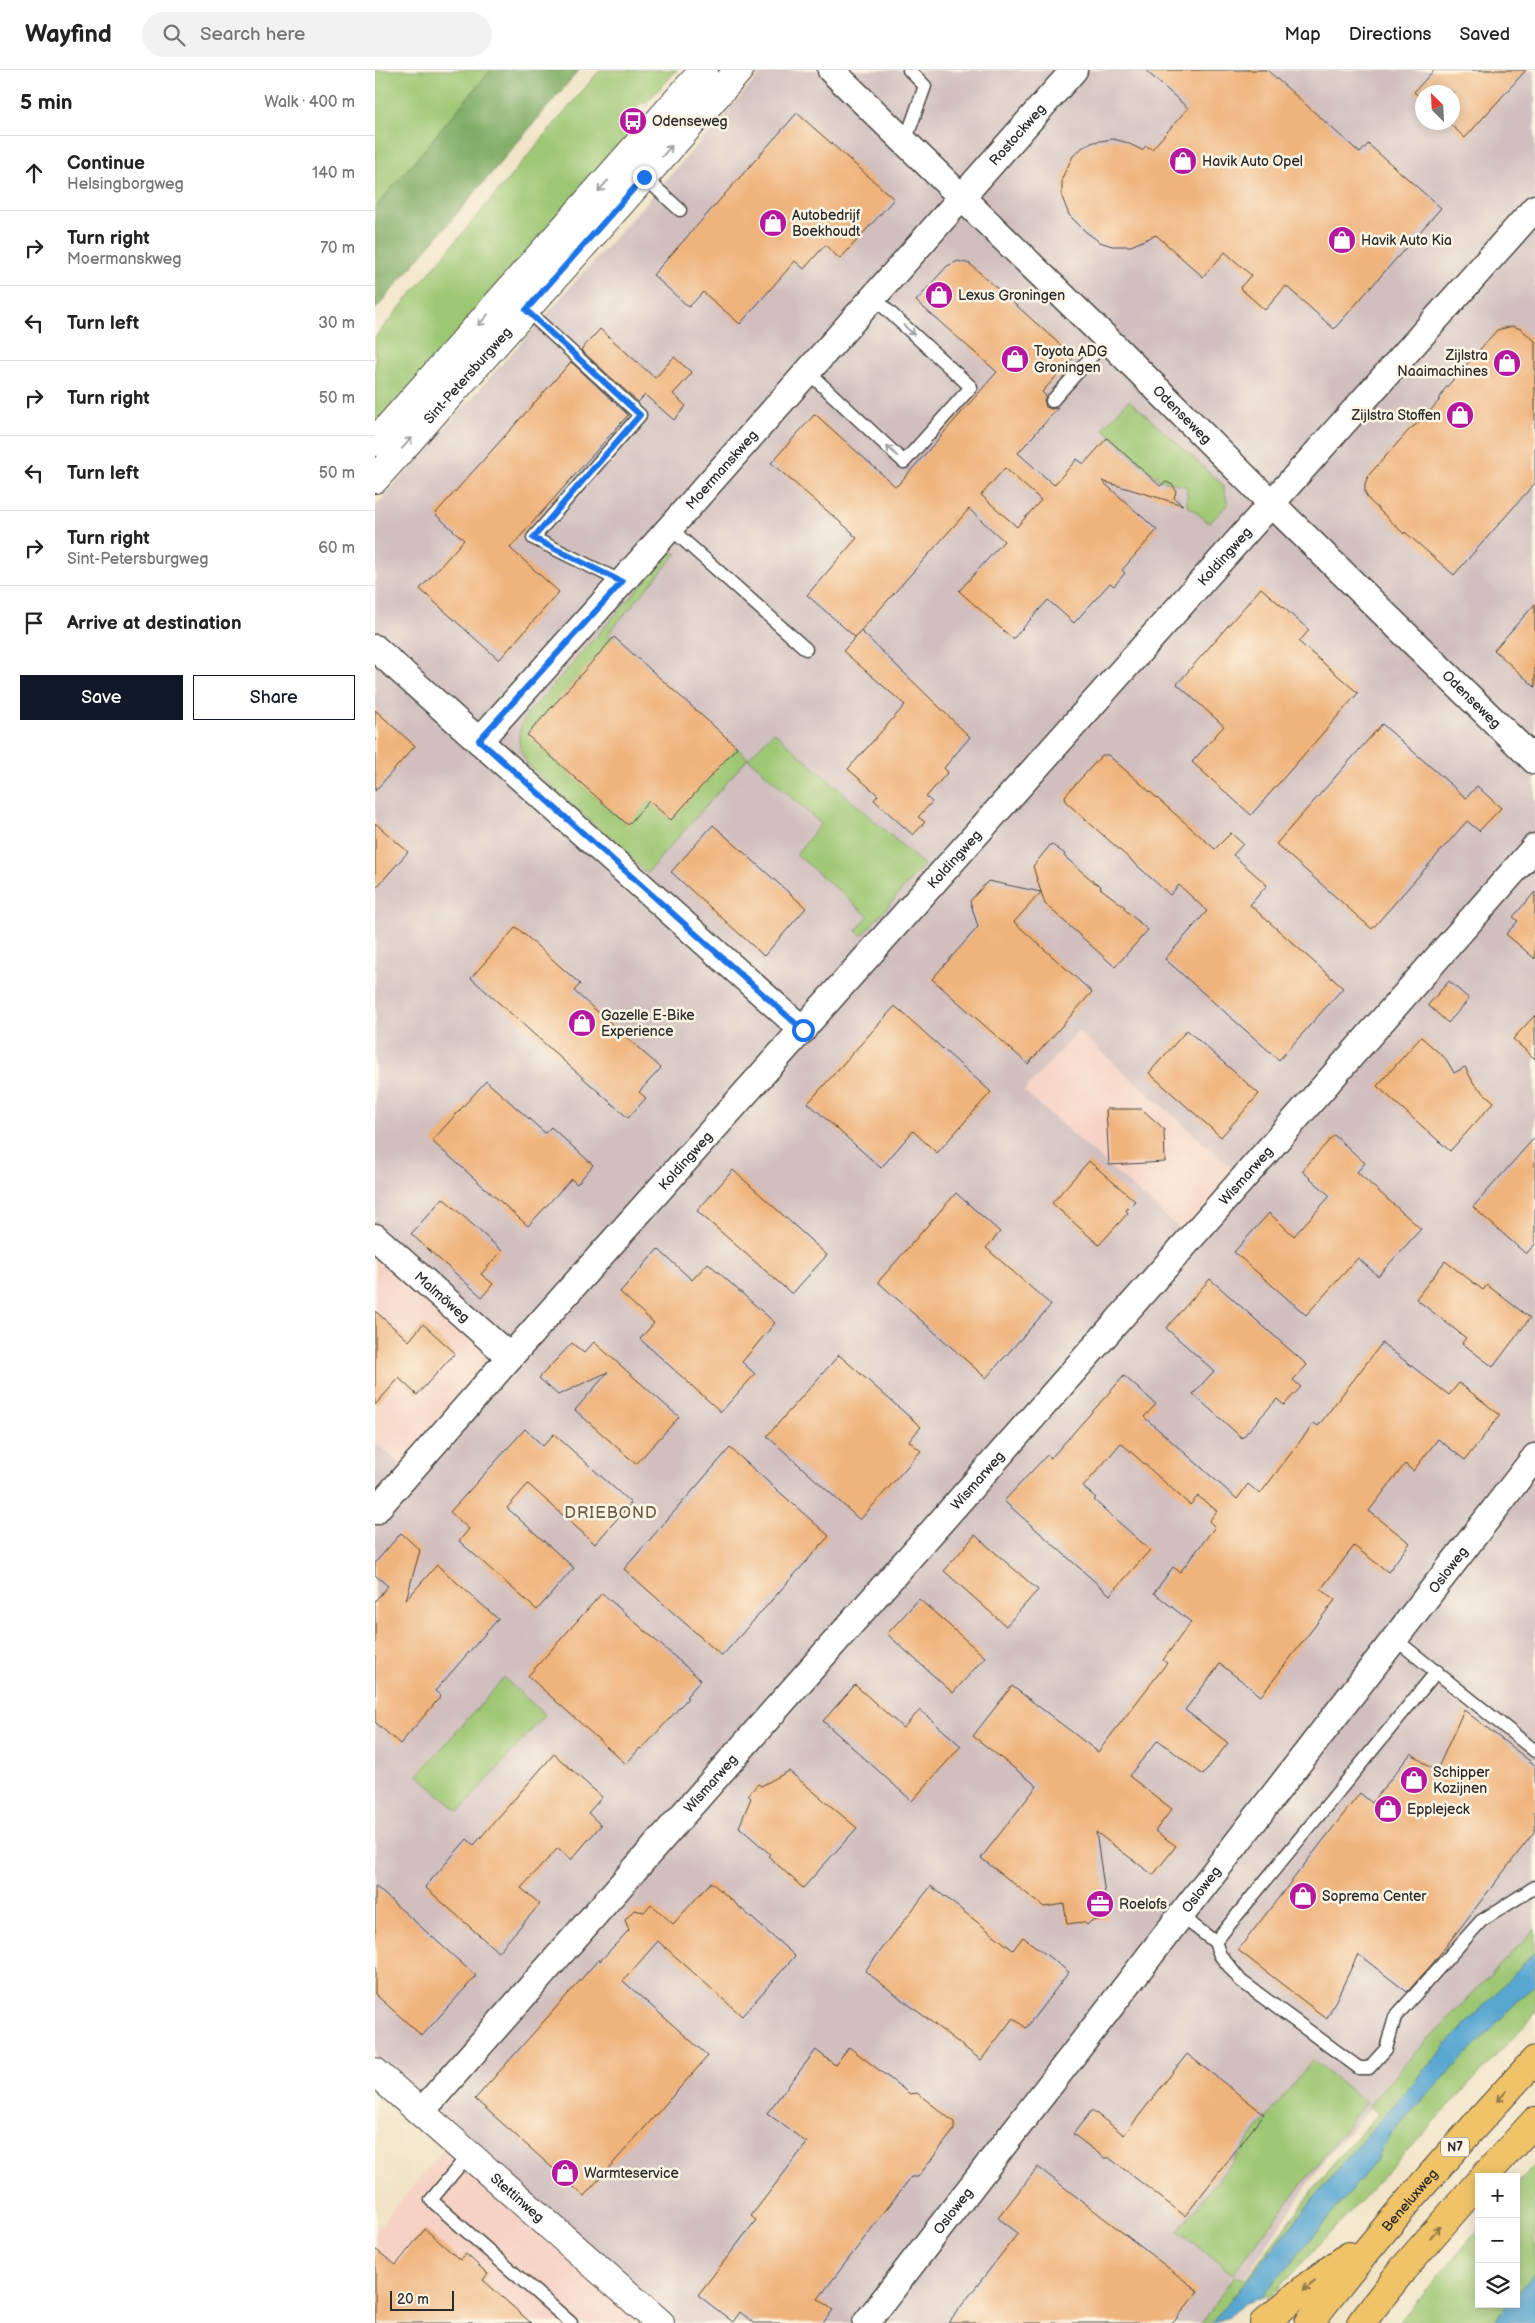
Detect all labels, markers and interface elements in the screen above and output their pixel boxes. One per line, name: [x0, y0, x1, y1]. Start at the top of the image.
search box: [142, 12, 492, 57]
text: Wayfind: [25, 20, 112, 49]
icon: search: [160, 21, 188, 49]
text: Search here: [200, 23, 305, 46]
text: Map: [1285, 24, 1321, 45]
text: Directions: [1349, 24, 1431, 45]
text: Saved: [1459, 24, 1510, 45]
north arrow: [1415, 85, 1460, 130]
text: 5 min: [20, 90, 73, 115]
text: Walk · 400 m: [264, 93, 355, 112]
street label: Rostockweg: [985, 100, 1049, 169]
bus stop icon: Odenseweg: [618, 106, 648, 136]
place label: Odenseweg: [652, 113, 728, 130]
one-way arrow: [661, 145, 673, 158]
shop icon: Havik Auto Opel: [1168, 146, 1198, 176]
text: Continue: [67, 152, 145, 175]
place label: Havik Auto Opel: [1202, 153, 1303, 170]
icon: ahead: [20, 159, 48, 187]
text: 140 m: [312, 164, 355, 183]
route end: [633, 166, 656, 189]
text: Helsingborgweg: [67, 175, 184, 194]
one-way arrow: [597, 179, 608, 192]
place label: Autobedrijf Boekhoudt: [792, 207, 861, 240]
shop icon: Autobedrijf Boekhoudt: [758, 208, 788, 238]
shop icon: Havik Auto Kia: [1327, 225, 1357, 255]
text: Turn right: [67, 227, 150, 250]
place label: Havik Auto Kia: [1361, 232, 1452, 249]
icon: right: [20, 234, 48, 262]
text: 70 m: [320, 239, 355, 258]
text: Moermanskweg: [67, 250, 182, 269]
shop icon: Lexus Groningen: [924, 280, 954, 310]
place label: Lexus Groningen: [958, 287, 1065, 304]
icon: left: [20, 309, 48, 337]
text: Turn left: [67, 312, 139, 335]
text: 30 m: [318, 314, 355, 333]
one-way arrow: [477, 314, 489, 327]
street label: Sint-Petersburgweg: [420, 323, 515, 427]
one-way arrow: [902, 324, 915, 336]
place label: Toyota ADG Groningen: [1034, 343, 1108, 376]
shop icon: Toyota ADG Groningen: [1000, 344, 1030, 374]
place label: Zijlstra Naaimachines: [1397, 347, 1488, 380]
shop icon: Zijlstra Naaimachines: [1492, 348, 1522, 378]
street label: Odenseweg: [1150, 382, 1215, 447]
icon: right: [20, 384, 48, 412]
text: Turn right: [67, 387, 150, 410]
text: 50 m: [319, 389, 355, 408]
shop icon: Zijlstra Stoffen: [1445, 400, 1475, 430]
place label: Zijlstra Stoffen: [1351, 407, 1441, 424]
street label: Moermanskweg: [682, 426, 761, 513]
one-way arrow: [402, 436, 413, 449]
one-way arrow: [886, 445, 899, 456]
icon: left: [20, 459, 48, 487]
text: Turn left: [67, 462, 139, 485]
text: 50 m: [319, 464, 355, 483]
street label: Koldingweg: [1194, 523, 1255, 589]
text: Turn right: [67, 527, 150, 550]
icon: right: [20, 534, 48, 562]
text: 60 m: [318, 539, 355, 558]
text: Sint-Petersburgweg: [67, 550, 209, 569]
icon: arrive: [20, 609, 48, 637]
text: Arrive at destination: [67, 612, 242, 635]
street label: Odenseweg: [1439, 667, 1505, 732]
button: Save: [20, 675, 183, 720]
button: Share: [193, 675, 355, 720]
street label: Koldingweg: [924, 826, 985, 892]
place label: Gazelle E-Bike Experience: [601, 1007, 695, 1040]
shop icon: Gazelle E-Bike Experience: [567, 1008, 597, 1038]
route start: [792, 1019, 815, 1042]
street label: Koldingweg: [655, 1128, 716, 1193]
street label: Wismarweg: [1215, 1143, 1276, 1208]
street label: Malmöweg: [411, 1268, 473, 1326]
street label: Wismarweg: [947, 1447, 1008, 1513]
district label: DRIEBOND: [564, 1504, 658, 1523]
street label: Osloweg: [1425, 1543, 1471, 1596]
street label: Wismarweg: [680, 1750, 741, 1816]
place label: Schipper Kozijnen: [1433, 1764, 1490, 1797]
shop icon: Schipper Kozijnen: [1399, 1765, 1429, 1795]
shop icon: Epplejeck: [1373, 1794, 1403, 1824]
place label: Epplejeck: [1407, 1801, 1470, 1818]
street label: Osloweg: [1178, 1863, 1224, 1916]
shop icon: Soprema Center: [1288, 1881, 1318, 1911]
place label: Soprema Center: [1322, 1888, 1427, 1905]
office icon: Roelofs: [1085, 1889, 1115, 1919]
place label: Roelofs: [1119, 1896, 1167, 1913]
one-way arrow: [1496, 2089, 1508, 2102]
road number: N7: [1441, 2138, 1469, 2156]
shop icon: Warmteservice: [550, 2158, 580, 2188]
place label: Warmteservice: [584, 2165, 679, 2182]
street label: Beneluxweg: [1378, 2165, 1441, 2235]
street label: Stettinweg: [487, 2169, 548, 2226]
map controls: [1475, 2173, 1520, 2308]
button: +: [1475, 2173, 1520, 2218]
street label: Osloweg: [930, 2184, 976, 2237]
button: −: [1475, 2218, 1520, 2263]
one-way arrow: [1429, 2226, 1440, 2239]
button: layers: [1475, 2263, 1520, 2308]
one-way arrow: [1303, 2280, 1316, 2291]
scale bar: [390, 2288, 454, 2311]
text: 20 m: [397, 2291, 429, 2308]

